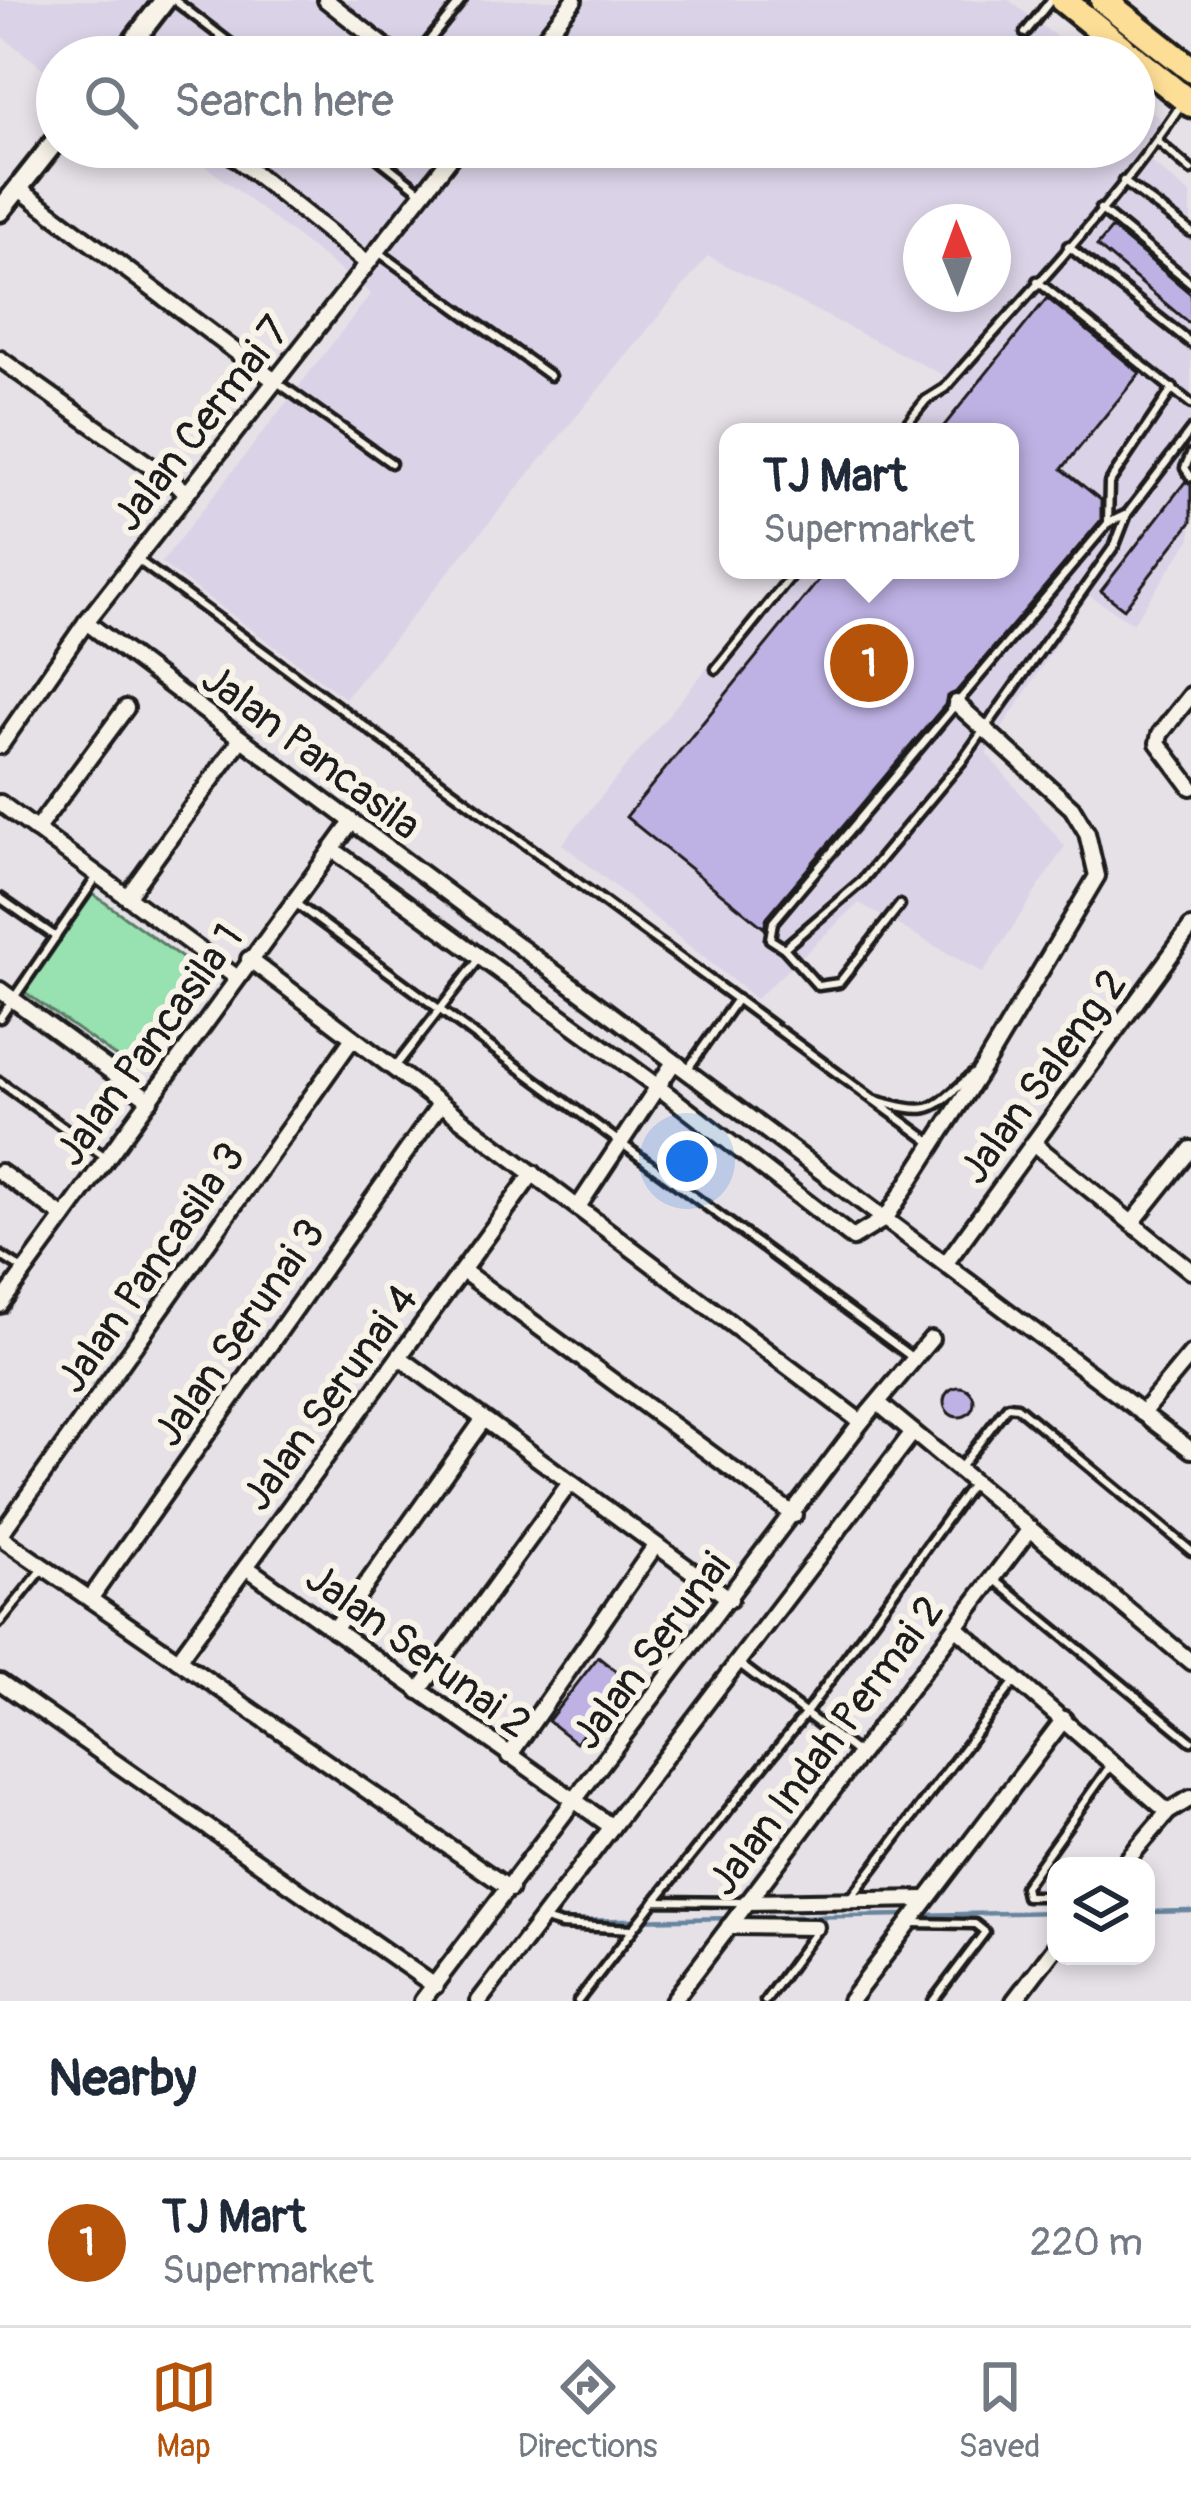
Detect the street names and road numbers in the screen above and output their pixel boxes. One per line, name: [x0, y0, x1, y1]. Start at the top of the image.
street label: Jalan Cermai 7: [102, 307, 302, 542]
street label: Jalan Pancasila: [191, 653, 431, 852]
street label: Jalan Pancasila 1: [44, 914, 255, 1176]
street label: Jalan Saleng 2: [948, 960, 1139, 1194]
street label: Jalan Pancasila 3: [46, 1133, 257, 1403]
street label: Jalan Serunai 3: [142, 1210, 337, 1457]
street label: Jalan Serunai 4: [231, 1275, 430, 1521]
street label: Jalan Serunai: [561, 1543, 742, 1760]
street label: Jalan Serunai 2: [295, 1553, 540, 1751]
street label: Jalan Indah Permai 2: [697, 1586, 956, 1906]

